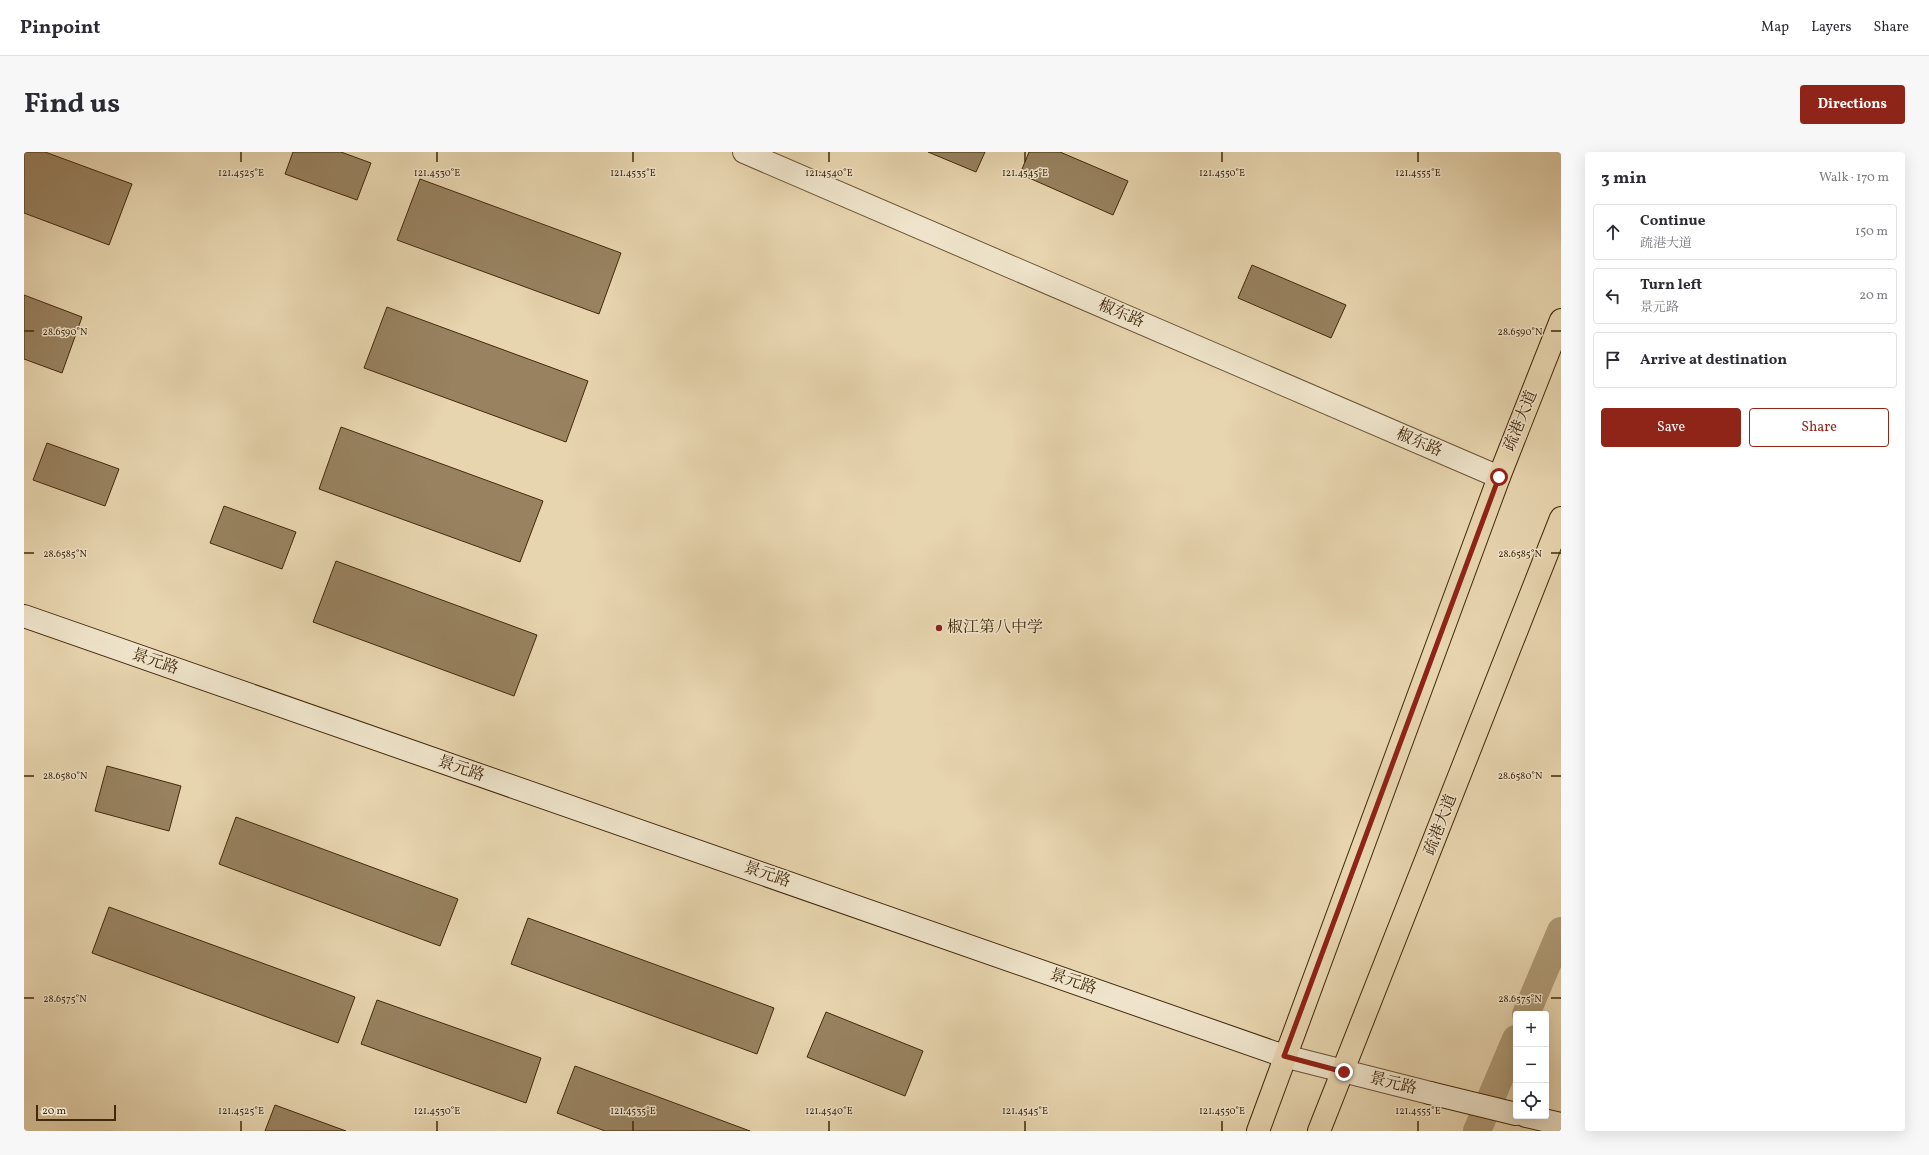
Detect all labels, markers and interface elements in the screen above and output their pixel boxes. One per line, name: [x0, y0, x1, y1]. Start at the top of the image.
text: Pinpoint: [20, 15, 100, 41]
text: Map: [1761, 18, 1789, 37]
text: Layers: [1811, 18, 1851, 37]
text: Share: [1873, 18, 1909, 37]
text: Find us: [24, 85, 120, 124]
button: Directions: [1800, 85, 1905, 124]
text: 121.4525°E: [218, 166, 264, 180]
text: 121.4530°E: [414, 166, 460, 180]
text: 121.4535°E: [610, 166, 656, 180]
text: 121.4540°E: [805, 166, 853, 180]
text: 121.4545°E: [1002, 166, 1048, 180]
text: 121.4550°E: [1199, 166, 1245, 180]
text: 121.4555°E: [1395, 166, 1441, 180]
text: 3 min: [1601, 167, 1647, 190]
text: Walk · 170 m: [1819, 169, 1889, 187]
text: Continue: [1640, 211, 1705, 232]
icon: ahead: [1602, 221, 1624, 243]
text: 150 m: [1855, 223, 1888, 241]
text: 疏港大道: [1640, 235, 1692, 253]
text: Turn left: [1640, 275, 1702, 296]
icon: left: [1602, 285, 1624, 307]
text: 20 m: [1859, 287, 1888, 305]
street label: 椒东路: [1095, 294, 1147, 334]
text: 景元路: [1640, 299, 1679, 317]
text: 28.6590°N: [43, 325, 88, 339]
text: 28.6590°N: [1498, 325, 1543, 339]
icon: arrive: [1602, 349, 1624, 371]
text: Arrive at destination: [1640, 350, 1787, 371]
street label: 疏港大道: [1499, 387, 1543, 455]
button: Save: [1601, 408, 1741, 447]
button: Share: [1749, 408, 1889, 447]
street label: 椒东路: [1393, 423, 1445, 463]
route start: [1490, 468, 1508, 486]
text: 28.6585°N: [43, 547, 87, 561]
text: 28.6585°N: [1498, 547, 1542, 561]
place label: 椒江第八中学: [947, 617, 1043, 639]
marker: 椒江第八中学: [934, 623, 944, 633]
street label: 景元路: [129, 644, 181, 680]
street label: 景元路: [435, 751, 487, 787]
text: 28.6580°N: [43, 769, 88, 783]
text: 28.6580°N: [1498, 769, 1543, 783]
street label: 疏港大道: [1419, 791, 1463, 859]
street label: 景元路: [741, 857, 793, 893]
street label: 景元路: [1047, 964, 1099, 1000]
text: 28.6575°N: [43, 992, 87, 1006]
text: 28.6575°N: [1498, 992, 1542, 1006]
map controls: [1513, 1011, 1549, 1119]
button: +: [1513, 1011, 1549, 1047]
button: −: [1513, 1047, 1549, 1083]
route end: [1335, 1063, 1353, 1081]
street label: 景元路: [1367, 1068, 1419, 1100]
button: locate: [1513, 1083, 1549, 1119]
scale bar: [36, 1103, 116, 1122]
text: 20 m: [42, 1104, 66, 1119]
text: 121.4525°E: [218, 1104, 264, 1118]
text: 121.4530°E: [414, 1104, 460, 1118]
text: 121.4535°E: [610, 1104, 656, 1118]
text: 121.4540°E: [805, 1104, 853, 1118]
text: 121.4545°E: [1002, 1104, 1048, 1118]
text: 121.4550°E: [1199, 1104, 1245, 1118]
text: 121.4555°E: [1395, 1104, 1441, 1118]

